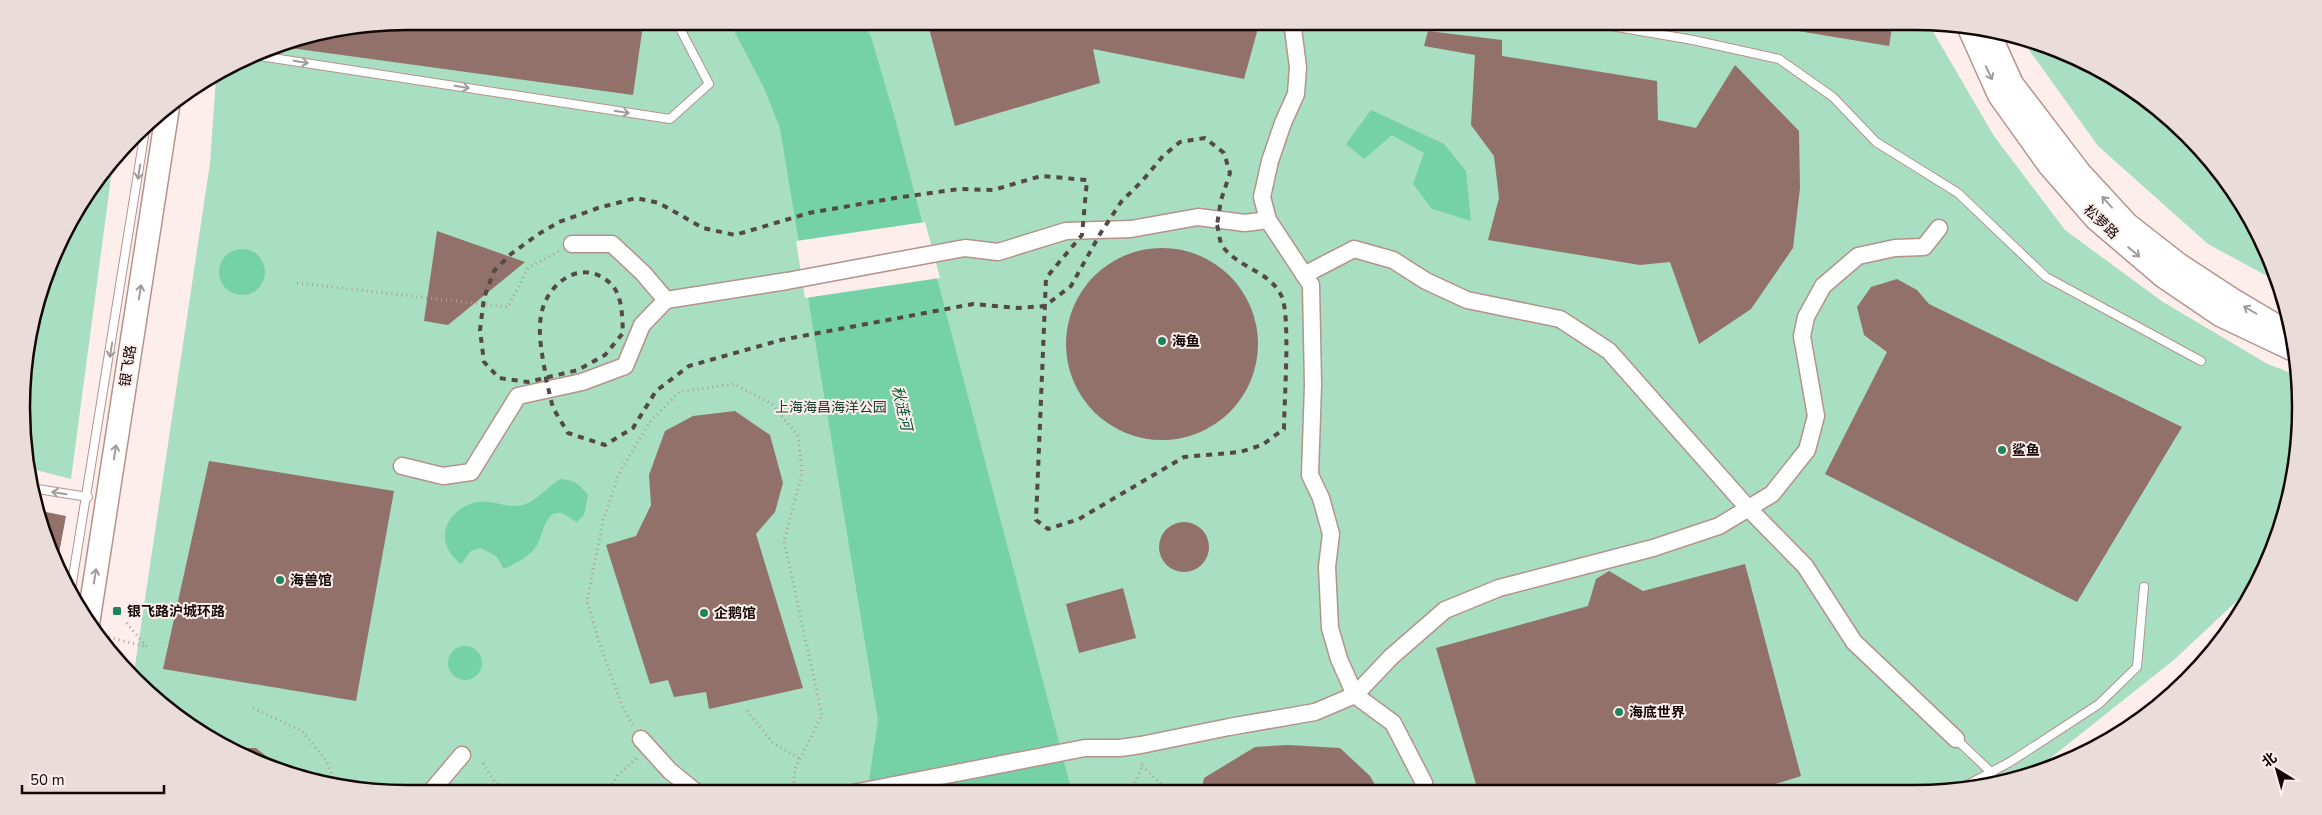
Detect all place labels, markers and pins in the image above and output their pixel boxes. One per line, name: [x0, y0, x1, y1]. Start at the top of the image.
place label: 海鱼: [1172, 332, 1200, 351]
marker: 海鱼: [1156, 335, 1168, 347]
place label: 鲨鱼: [2012, 441, 2040, 460]
marker: 鲨鱼: [1996, 444, 2008, 456]
place label: 海兽馆: [290, 571, 332, 590]
marker: 海兽馆: [274, 574, 286, 586]
place label: 银飞路沪城环路: [127, 602, 225, 621]
place label: 企鹅馆: [714, 604, 756, 623]
marker: 银飞路沪城环路: [111, 605, 123, 617]
marker: 企鹅馆: [698, 607, 710, 619]
place label: 海底世界: [1629, 703, 1685, 722]
marker: 海底世界: [1613, 706, 1625, 718]

